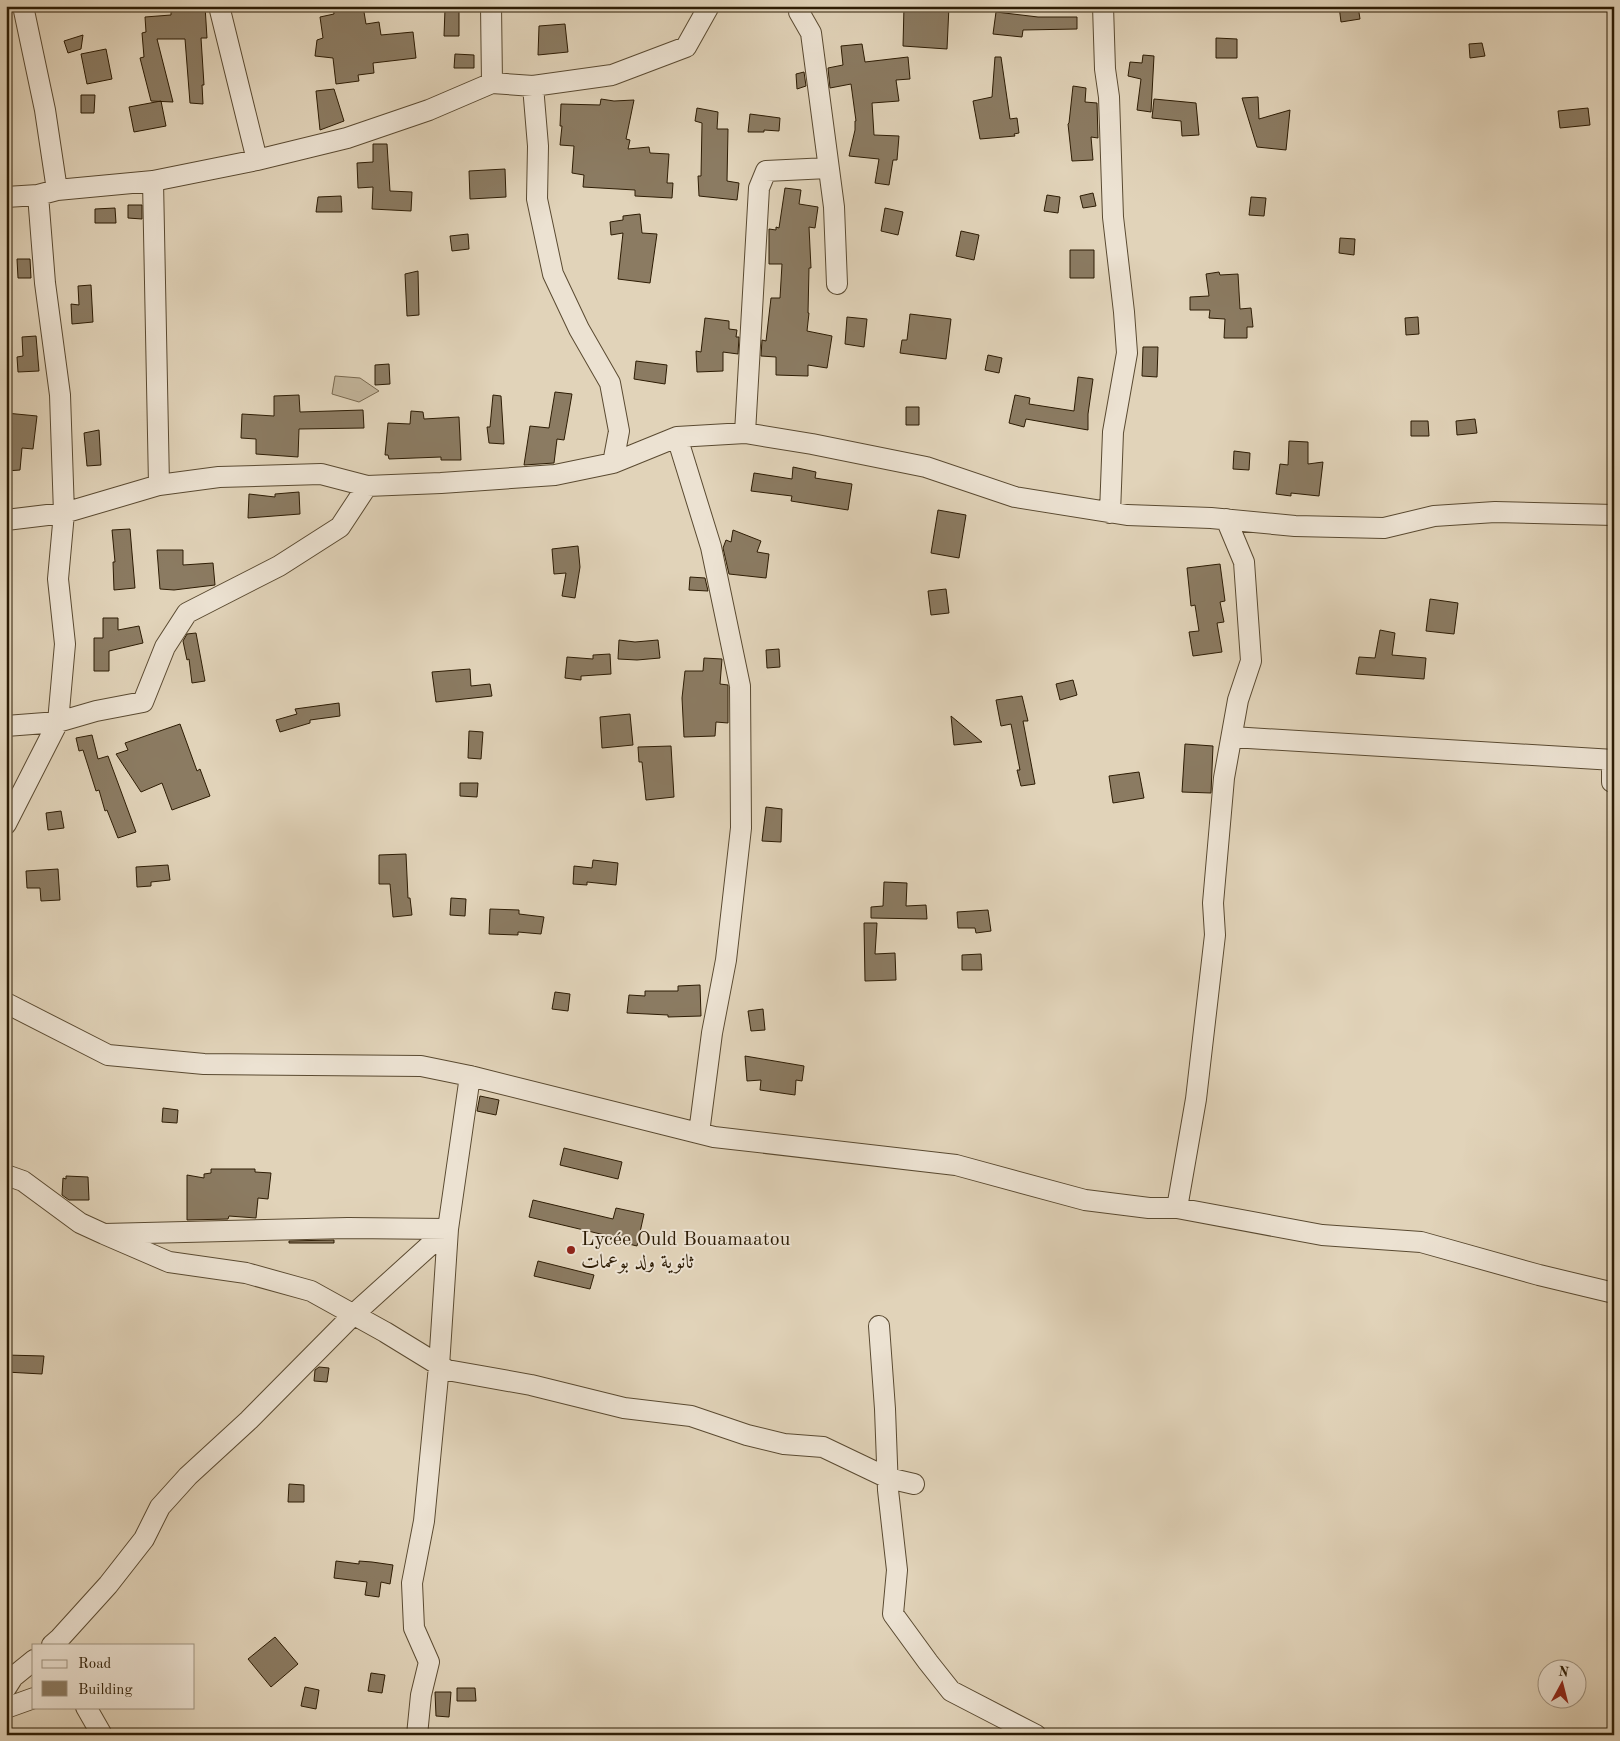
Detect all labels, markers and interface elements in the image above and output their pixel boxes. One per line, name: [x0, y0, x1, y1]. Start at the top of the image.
place label: Lycée Ould Bouamaatou ثانوية ولد بوعمات: [581, 1230, 791, 1274]
marker: Lycée Ould Bouamaatou ثانوية ولد بوعمات: [565, 1244, 577, 1256]
legend: [32, 1644, 195, 1708]
text: Road: [78, 1657, 112, 1672]
north arrow: [1538, 1658, 1588, 1708]
text: N: [1557, 1664, 1570, 1680]
text: Building: [78, 1683, 133, 1698]

